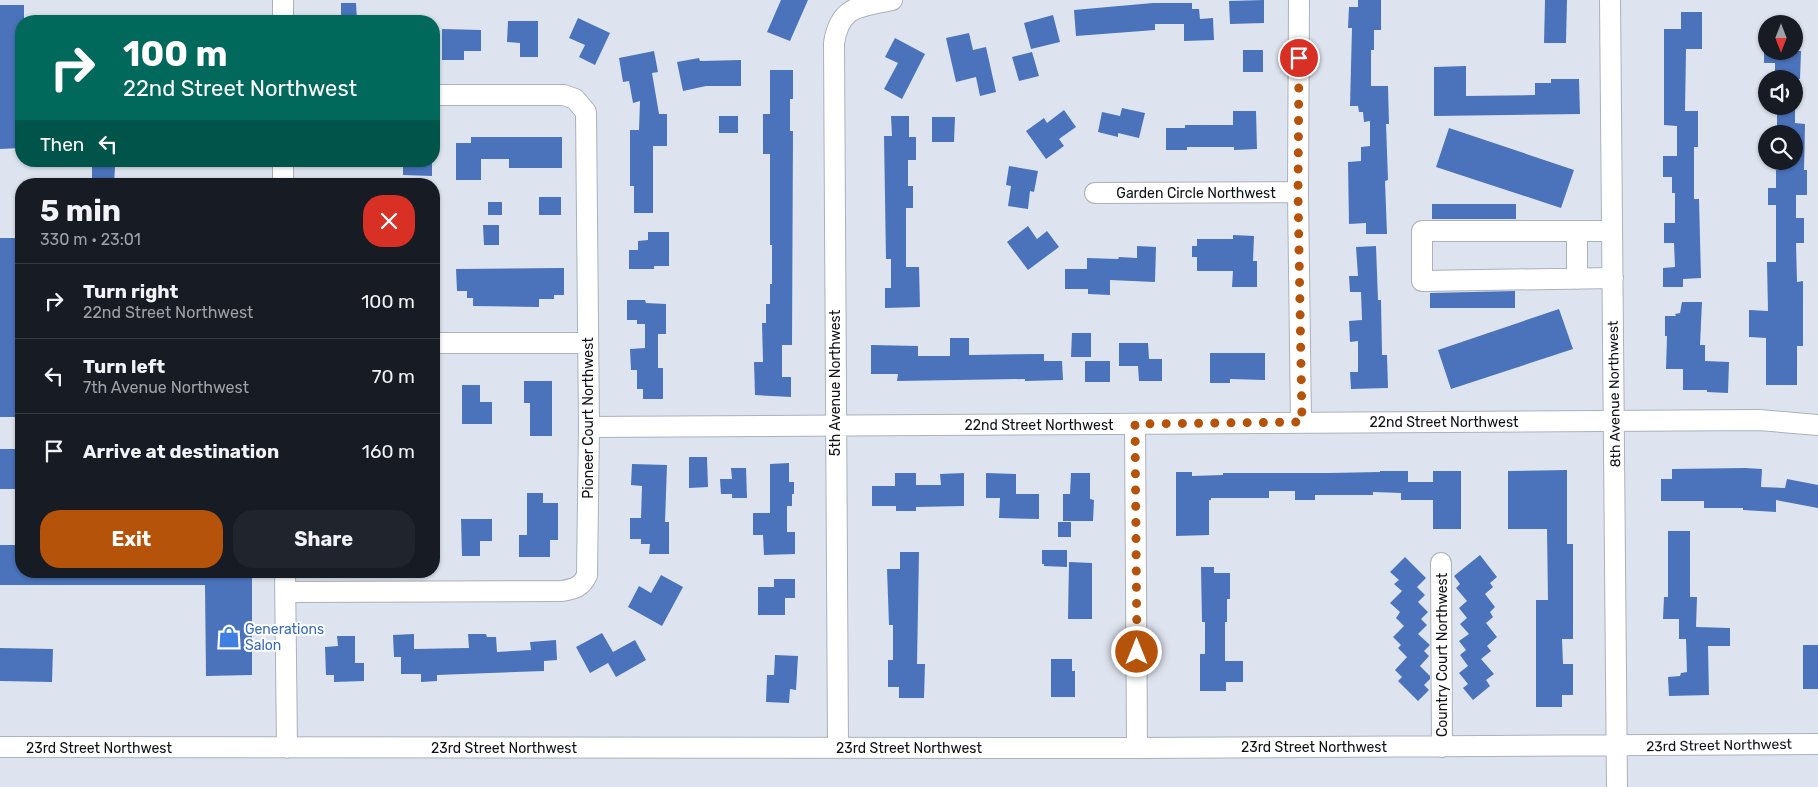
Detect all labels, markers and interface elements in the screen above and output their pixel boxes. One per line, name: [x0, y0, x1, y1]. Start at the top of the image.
north arrow: [1758, 15, 1802, 60]
map controls: [1758, 15, 1803, 170]
text: 100 m: [123, 33, 228, 75]
icon: right: [40, 35, 105, 100]
pin: [1278, 37, 1320, 79]
icon: arrive: [1285, 44, 1313, 72]
button: sound: [1758, 70, 1803, 115]
text: 22nd Street Northwest: [123, 75, 357, 102]
button: search: [1758, 125, 1803, 170]
icon: left: [94, 130, 122, 158]
text: Then: [40, 133, 84, 156]
street label: Garden Circle Northwest: [1116, 185, 1276, 202]
text: 5 min: [40, 193, 121, 229]
button: close: [363, 195, 415, 247]
text: 330 m · 23:01: [40, 230, 141, 249]
text: Turn right: [83, 280, 178, 303]
icon: right: [40, 287, 68, 315]
text: 100 m: [361, 290, 415, 313]
text: 22nd Street Northwest: [83, 303, 253, 322]
street label: 5th Avenue Northwest: [827, 309, 844, 456]
street label: 8th Avenue Northwest: [1605, 320, 1624, 468]
street label: Pioneer Court Northwest: [580, 337, 597, 499]
text: Turn left: [83, 355, 165, 378]
icon: left: [40, 362, 68, 390]
text: 70 m: [372, 365, 415, 388]
text: 7th Avenue Northwest: [83, 378, 249, 397]
street label: 22nd Street Northwest: [1369, 414, 1519, 431]
street label: 22nd Street Northwest: [964, 417, 1114, 434]
icon: arrive: [40, 437, 68, 465]
text: Arrive at destination: [83, 440, 279, 463]
text: 160 m: [362, 440, 415, 463]
button: Exit: [40, 510, 223, 568]
button: Share: [233, 510, 415, 568]
street label: Country Court Northwest: [1434, 572, 1451, 737]
place label: Generations Salon: [245, 621, 324, 654]
shop icon: Generations Salon: [216, 624, 242, 650]
position arrow: [1110, 625, 1162, 677]
street label: 23rd Street Northwest: [1646, 736, 1793, 755]
street label: 23rd Street Northwest: [1241, 739, 1387, 756]
street label: 23rd Street Northwest: [26, 740, 172, 757]
street label: 23rd Street Northwest: [431, 740, 577, 757]
street label: 23rd Street Northwest: [836, 740, 982, 757]

